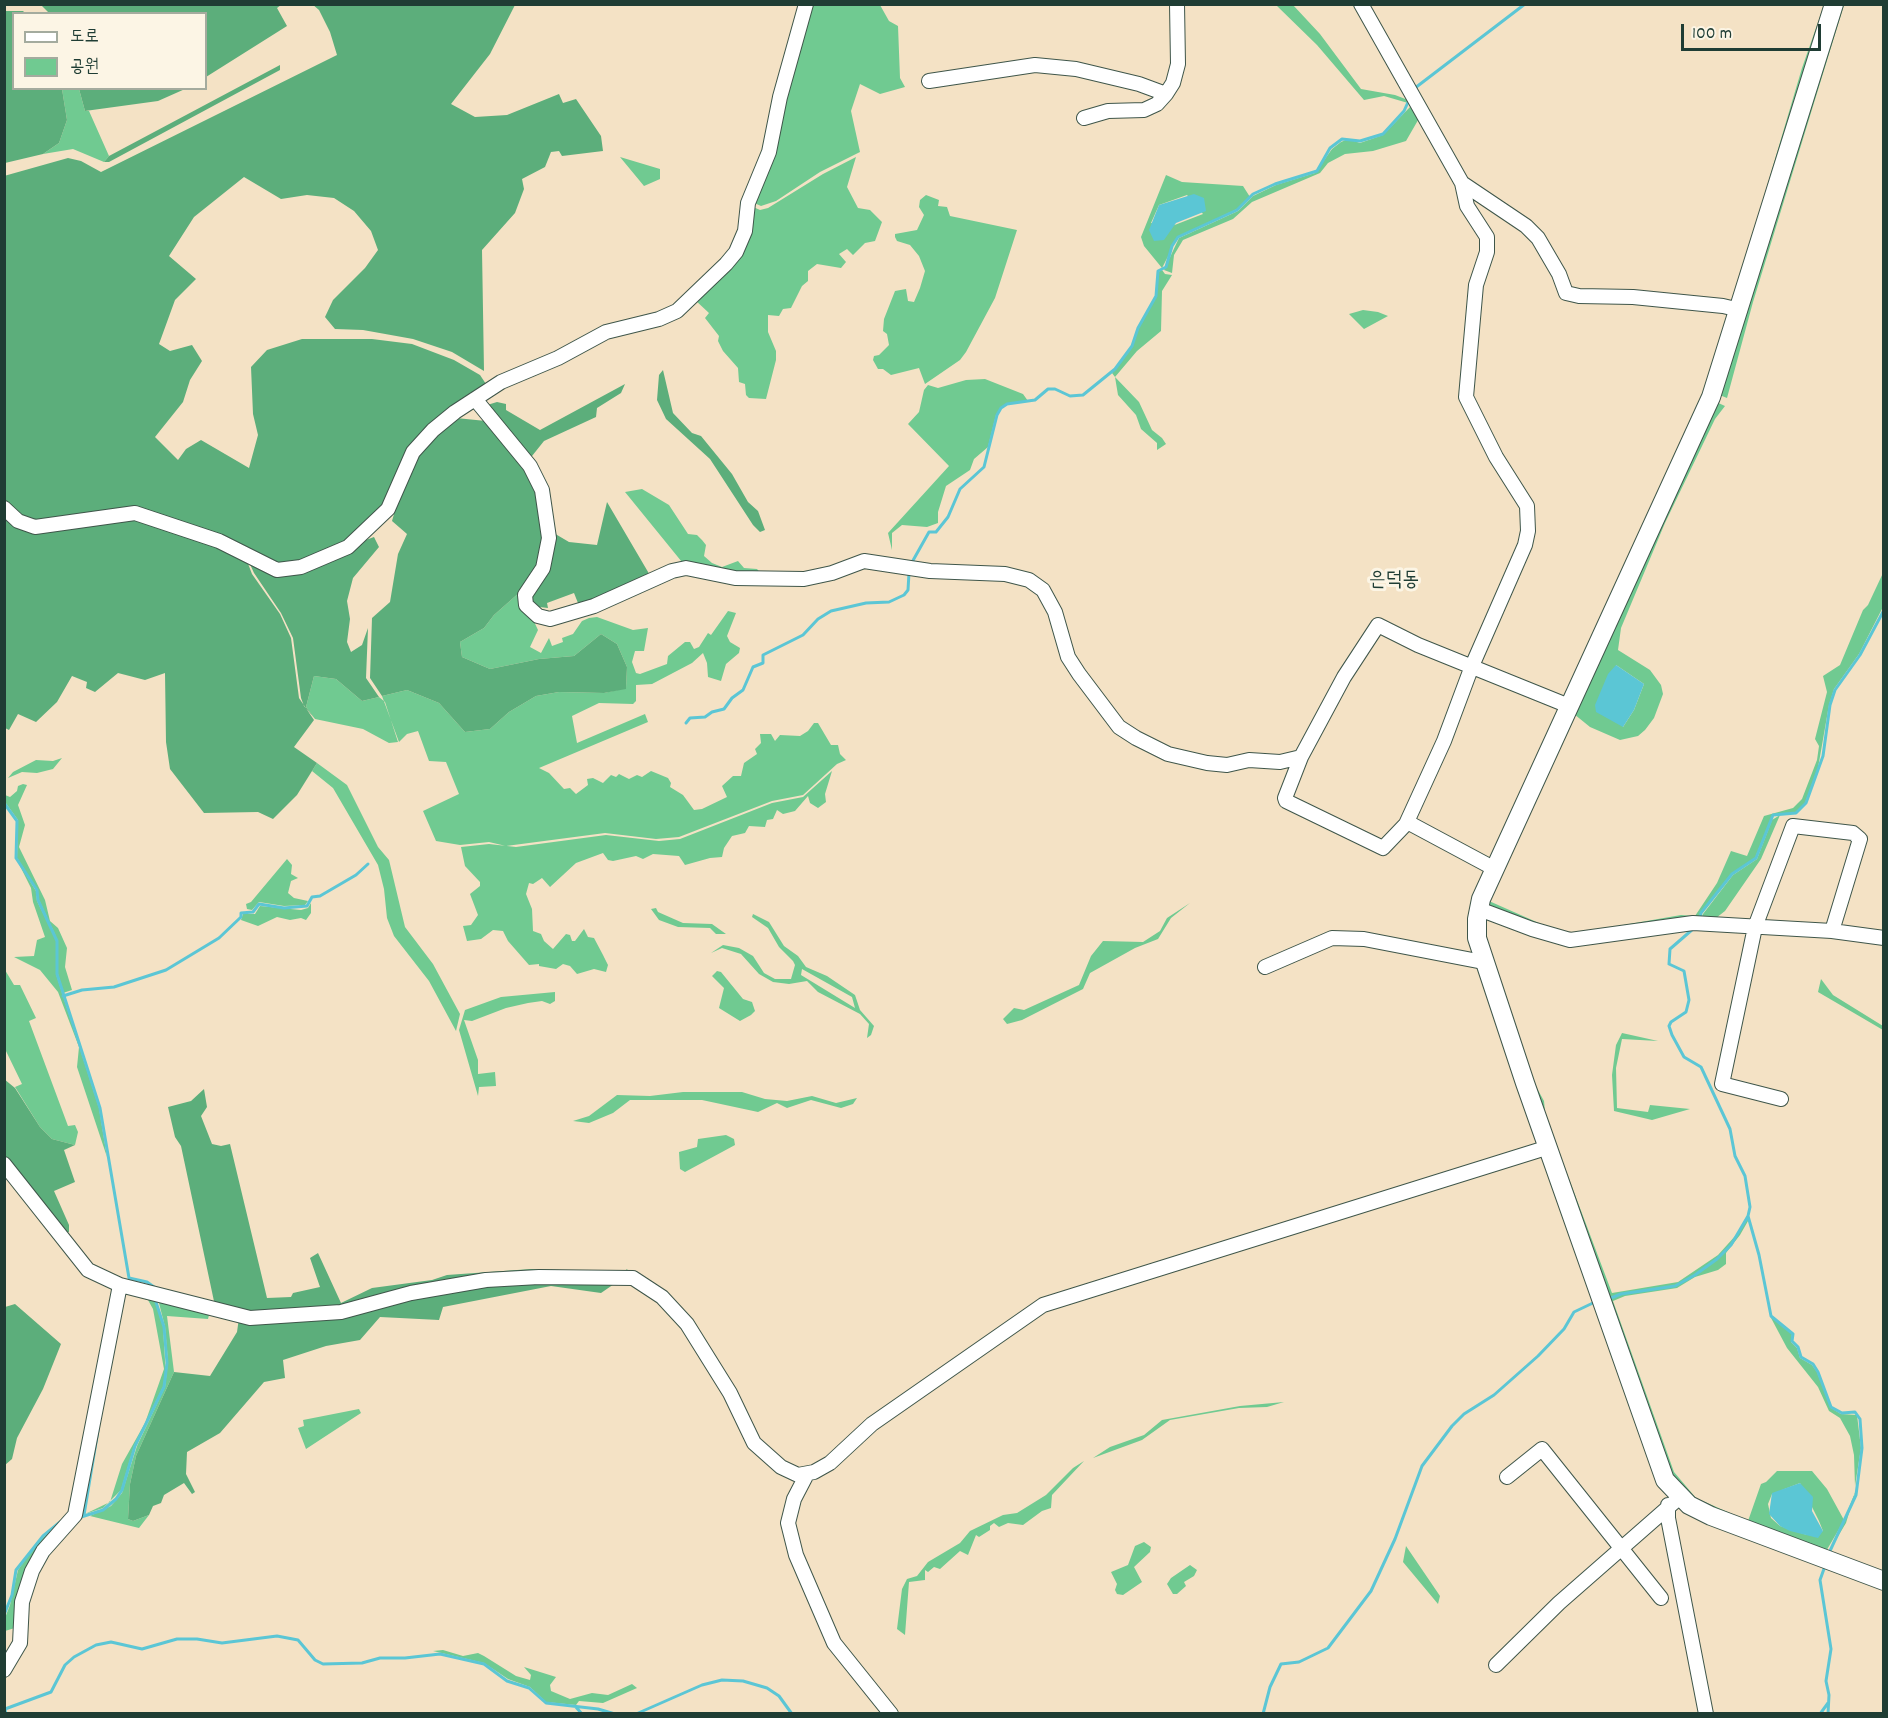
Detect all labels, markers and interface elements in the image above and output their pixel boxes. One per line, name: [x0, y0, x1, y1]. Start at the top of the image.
legend: [12, 12, 207, 90]
scale bar: [1684, 12, 1824, 50]
text: 100 m: [1692, 22, 1732, 47]
text: 도로: [70, 25, 99, 50]
text: 공원: [70, 55, 99, 80]
district label: 은덕동: [1369, 569, 1419, 595]

